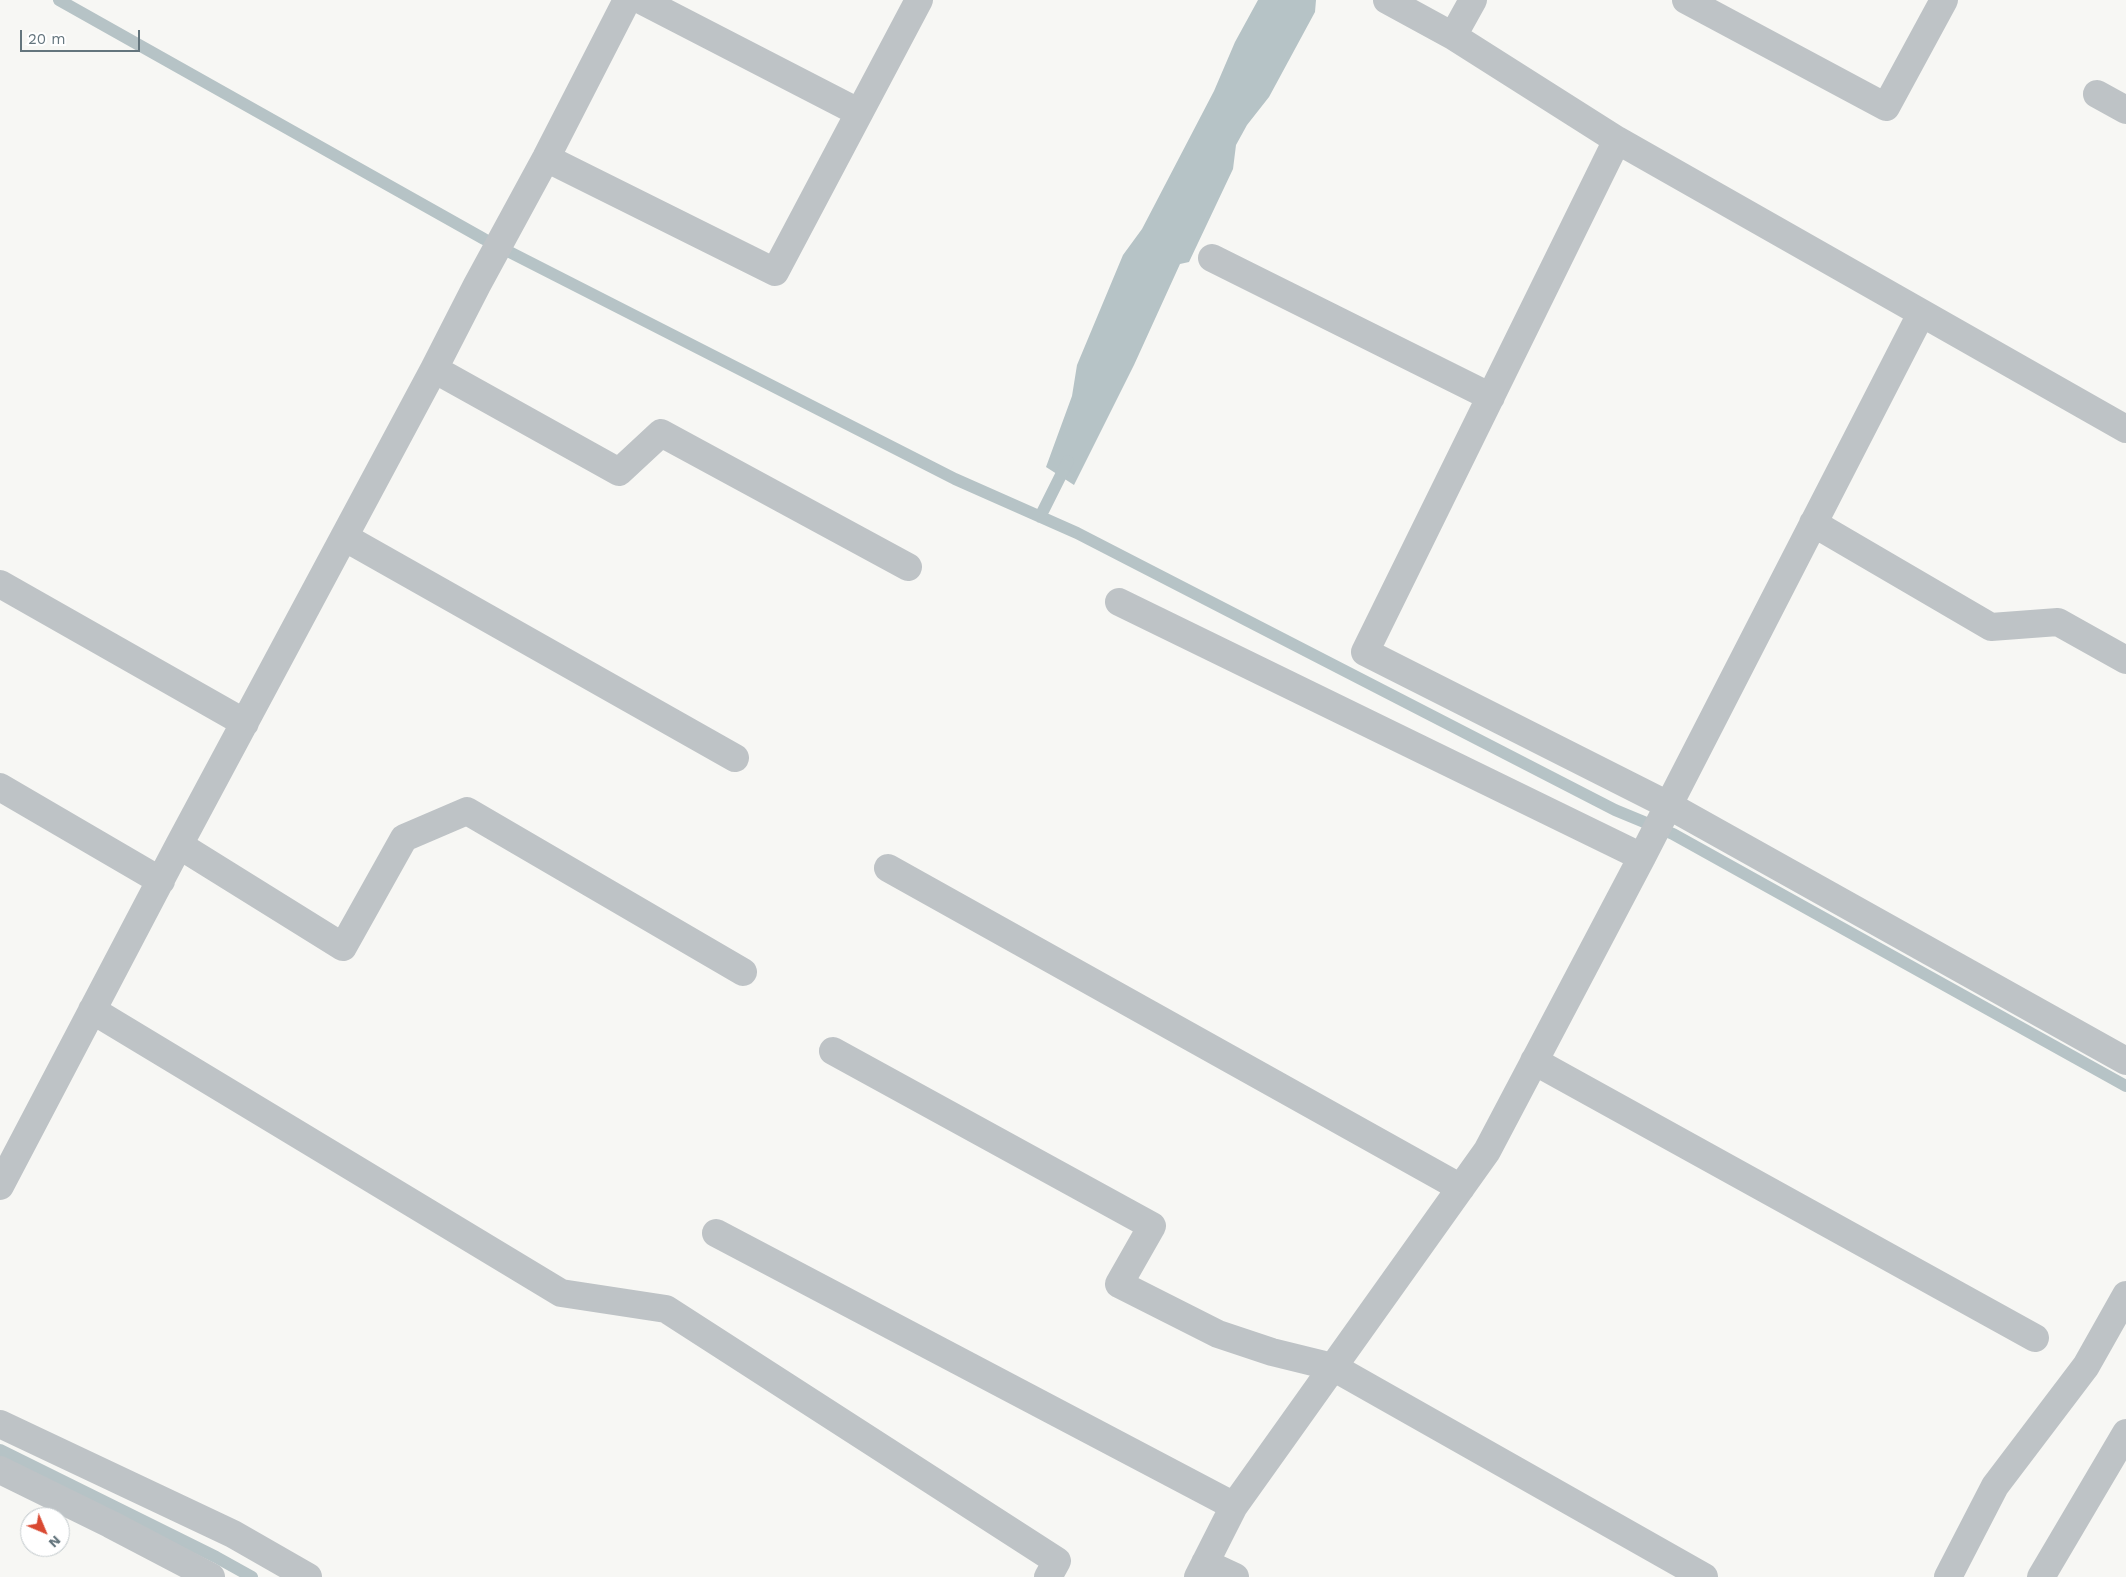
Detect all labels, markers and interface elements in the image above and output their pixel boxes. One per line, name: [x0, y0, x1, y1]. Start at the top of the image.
scale bar: [22, 20, 142, 52]
text: 20 m: [28, 30, 66, 48]
north arrow: [20, 1507, 70, 1557]
text: N: [46, 1533, 64, 1551]

